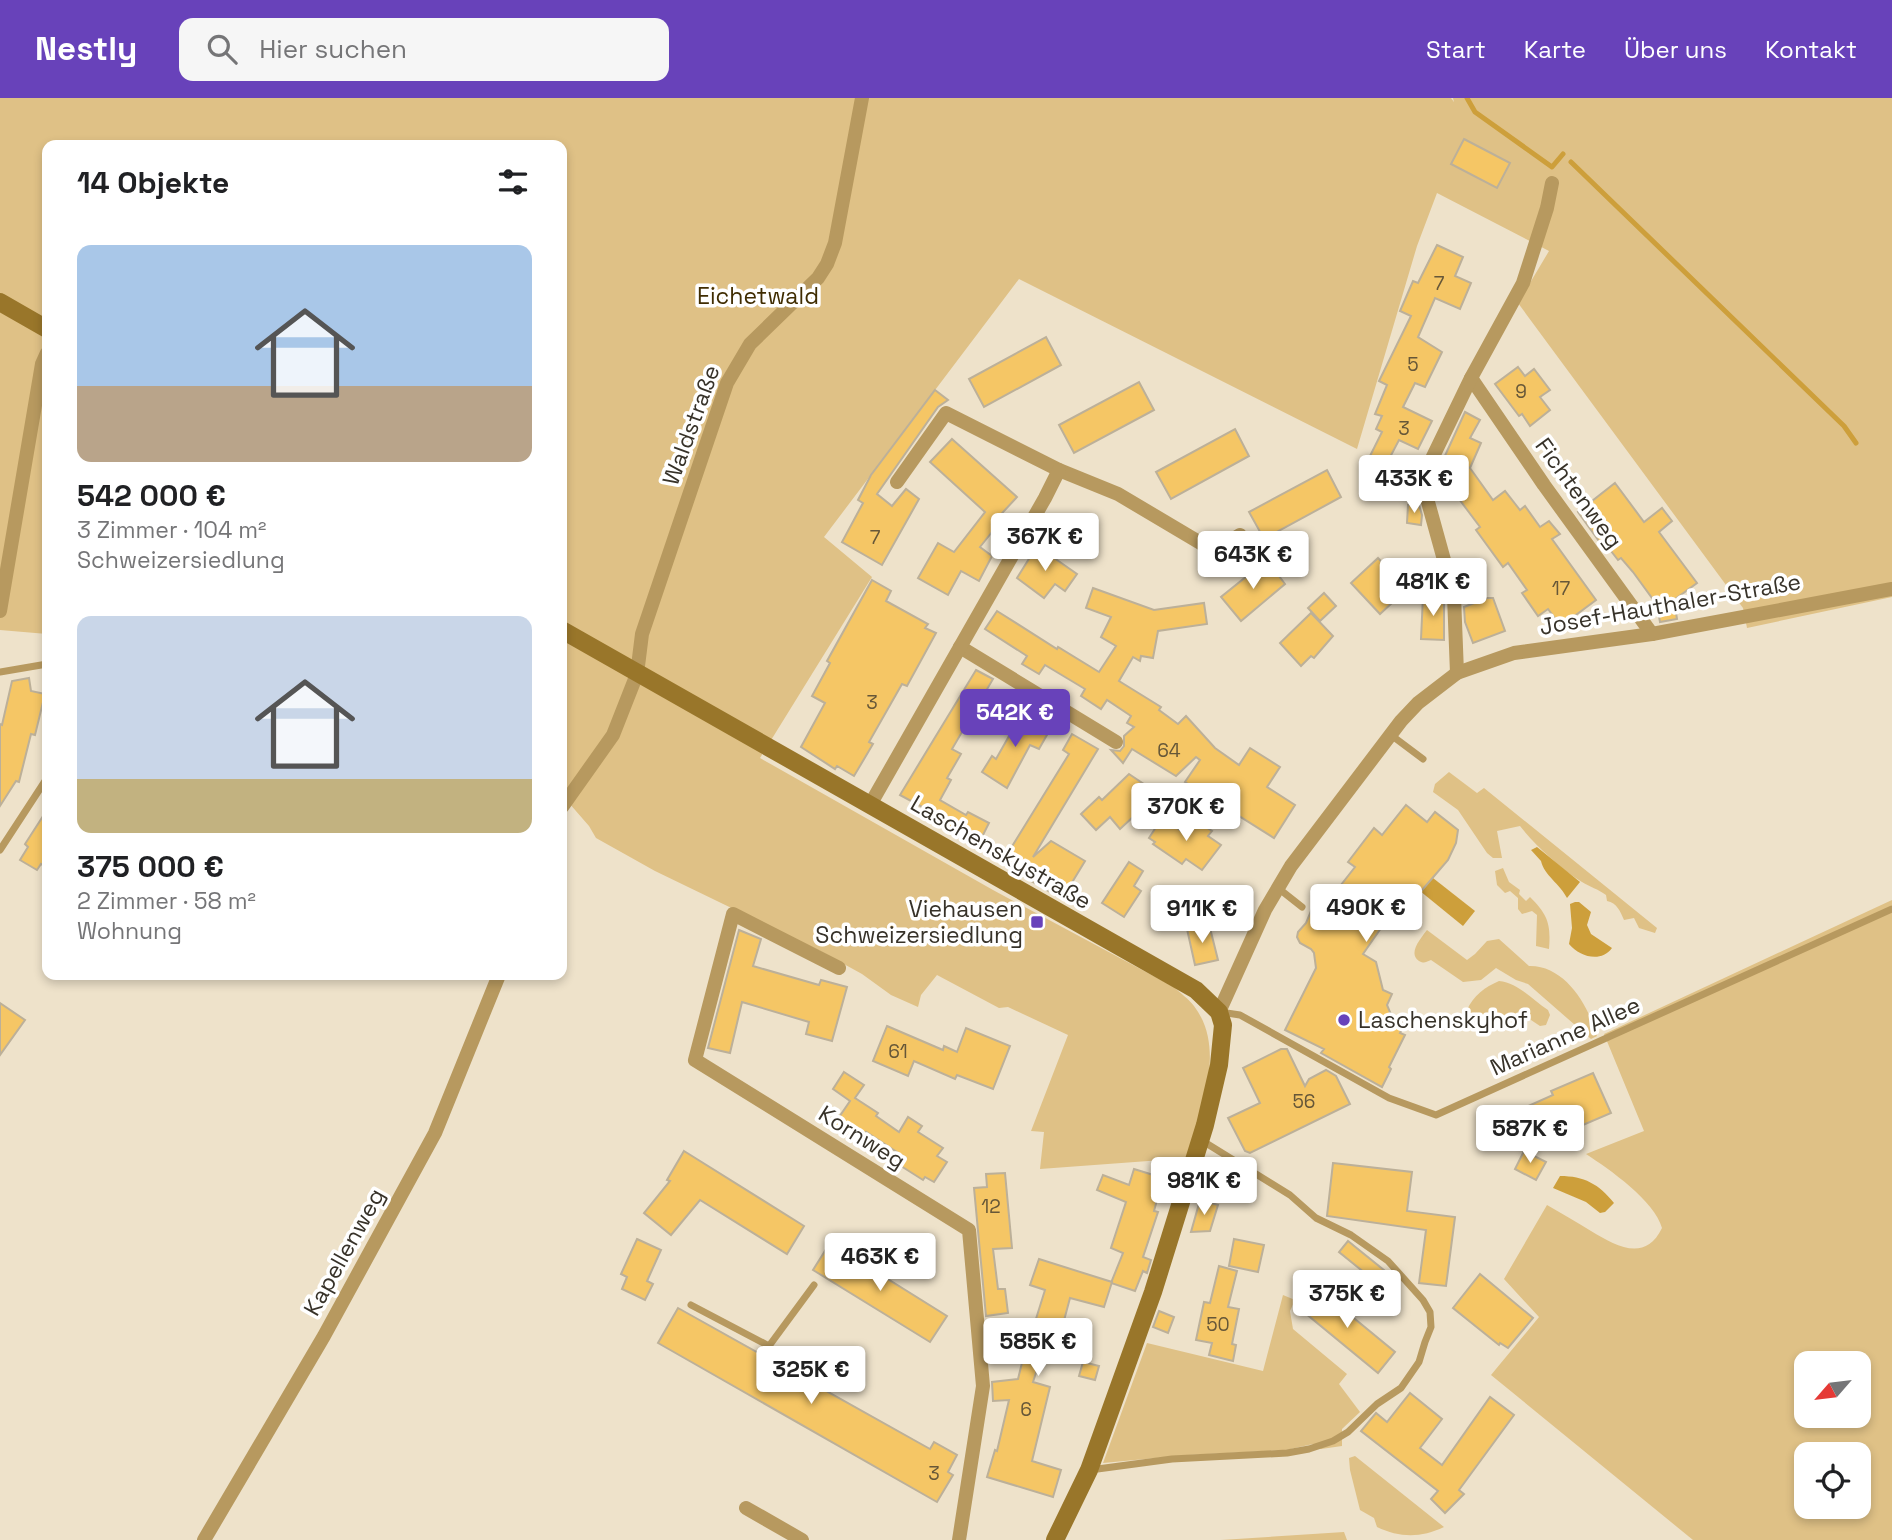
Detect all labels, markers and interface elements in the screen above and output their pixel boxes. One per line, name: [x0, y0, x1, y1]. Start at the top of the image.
search box: [179, 18, 669, 81]
text: Nestly: [35, 28, 137, 70]
icon: search: [203, 30, 241, 68]
text: Hier suchen: [259, 32, 407, 66]
text: Start: [1426, 34, 1486, 65]
text: Karte: [1524, 34, 1586, 65]
text: Über uns: [1624, 34, 1727, 65]
text: Kontakt: [1765, 34, 1857, 65]
text: 14 Objekte: [77, 163, 229, 202]
icon: filters: [494, 163, 532, 201]
house number: 7: [1434, 271, 1445, 296]
park label: Eichetwald: [697, 281, 819, 311]
icon: home: [242, 290, 368, 416]
house number: 5: [1407, 352, 1419, 377]
street label: Waldstraße: [655, 361, 727, 489]
house number: 9: [1515, 379, 1527, 404]
house number: 3: [1398, 416, 1410, 441]
street label: Fichtenweg: [1529, 432, 1629, 554]
pin: 433K €: [1357, 456, 1471, 515]
text: 433K €: [1375, 463, 1453, 493]
text: 542 000 €: [77, 476, 226, 515]
pin: 367K €: [988, 514, 1102, 573]
text: 3 Zimmer · 104 m²: [77, 515, 267, 545]
text: 367K €: [1007, 521, 1083, 551]
house number: 7: [870, 525, 881, 550]
pin: 643K €: [1196, 532, 1310, 591]
text: 643K €: [1214, 539, 1292, 569]
text: Schweizersiedlung: [77, 545, 285, 575]
pin: 481K €: [1376, 559, 1490, 618]
text: 481K €: [1396, 566, 1470, 596]
street label: Josef-Hauthaler-Straße: [1537, 566, 1803, 642]
house number: 17: [1552, 576, 1571, 601]
icon: home: [242, 661, 368, 787]
house number: 3: [866, 690, 878, 715]
pin: 542K €: [958, 690, 1072, 749]
text: 542K €: [976, 697, 1054, 727]
house number: 64: [1157, 738, 1181, 763]
pin: 370K €: [1129, 784, 1243, 843]
street label: Laschenskystraße: [905, 788, 1097, 916]
text: 370K €: [1147, 791, 1225, 821]
text: 375 000 €: [77, 847, 224, 886]
pin: 490K €: [1309, 884, 1423, 944]
text: 2 Zimmer · 58 m²: [77, 886, 256, 916]
pin: 911K €: [1145, 886, 1259, 945]
text: 490K €: [1326, 892, 1406, 922]
text: 911K €: [1167, 893, 1237, 923]
place label: Viehausen Schweizersiedlung: [815, 894, 1023, 950]
marker: Viehausen Schweizersiedlung: [1029, 914, 1045, 930]
text: Wohnung: [77, 916, 182, 946]
street label: Marianne Allee: [1485, 990, 1645, 1082]
place label: Laschenskyhof: [1358, 1005, 1528, 1035]
marker: Laschenskyhof: [1336, 1012, 1352, 1028]
house number: 61: [888, 1039, 908, 1064]
house number: 56: [1292, 1089, 1316, 1114]
street label: Kornweg: [813, 1099, 911, 1175]
pin: 587K €: [1473, 1105, 1587, 1165]
text: 587K €: [1492, 1113, 1568, 1143]
pin: 981K €: [1147, 1158, 1261, 1217]
text: 981K €: [1167, 1165, 1241, 1195]
street label: Kapellenweg: [297, 1183, 391, 1321]
house number: 12: [981, 1194, 1001, 1219]
pin: 463K €: [823, 1234, 937, 1293]
text: 463K €: [841, 1241, 919, 1271]
pin: 375K €: [1290, 1270, 1404, 1330]
text: 375K €: [1309, 1278, 1385, 1308]
house number: 50: [1206, 1312, 1230, 1337]
pin: 585K €: [981, 1318, 1095, 1378]
text: 585K €: [999, 1326, 1077, 1356]
pin: 325K €: [754, 1346, 868, 1406]
north arrow: [1794, 1351, 1871, 1428]
map controls: [1794, 1351, 1871, 1519]
text: 325K €: [772, 1354, 850, 1384]
house number: 6: [1020, 1397, 1032, 1422]
button: locate: [1794, 1442, 1871, 1519]
house number: 3: [928, 1461, 940, 1486]

